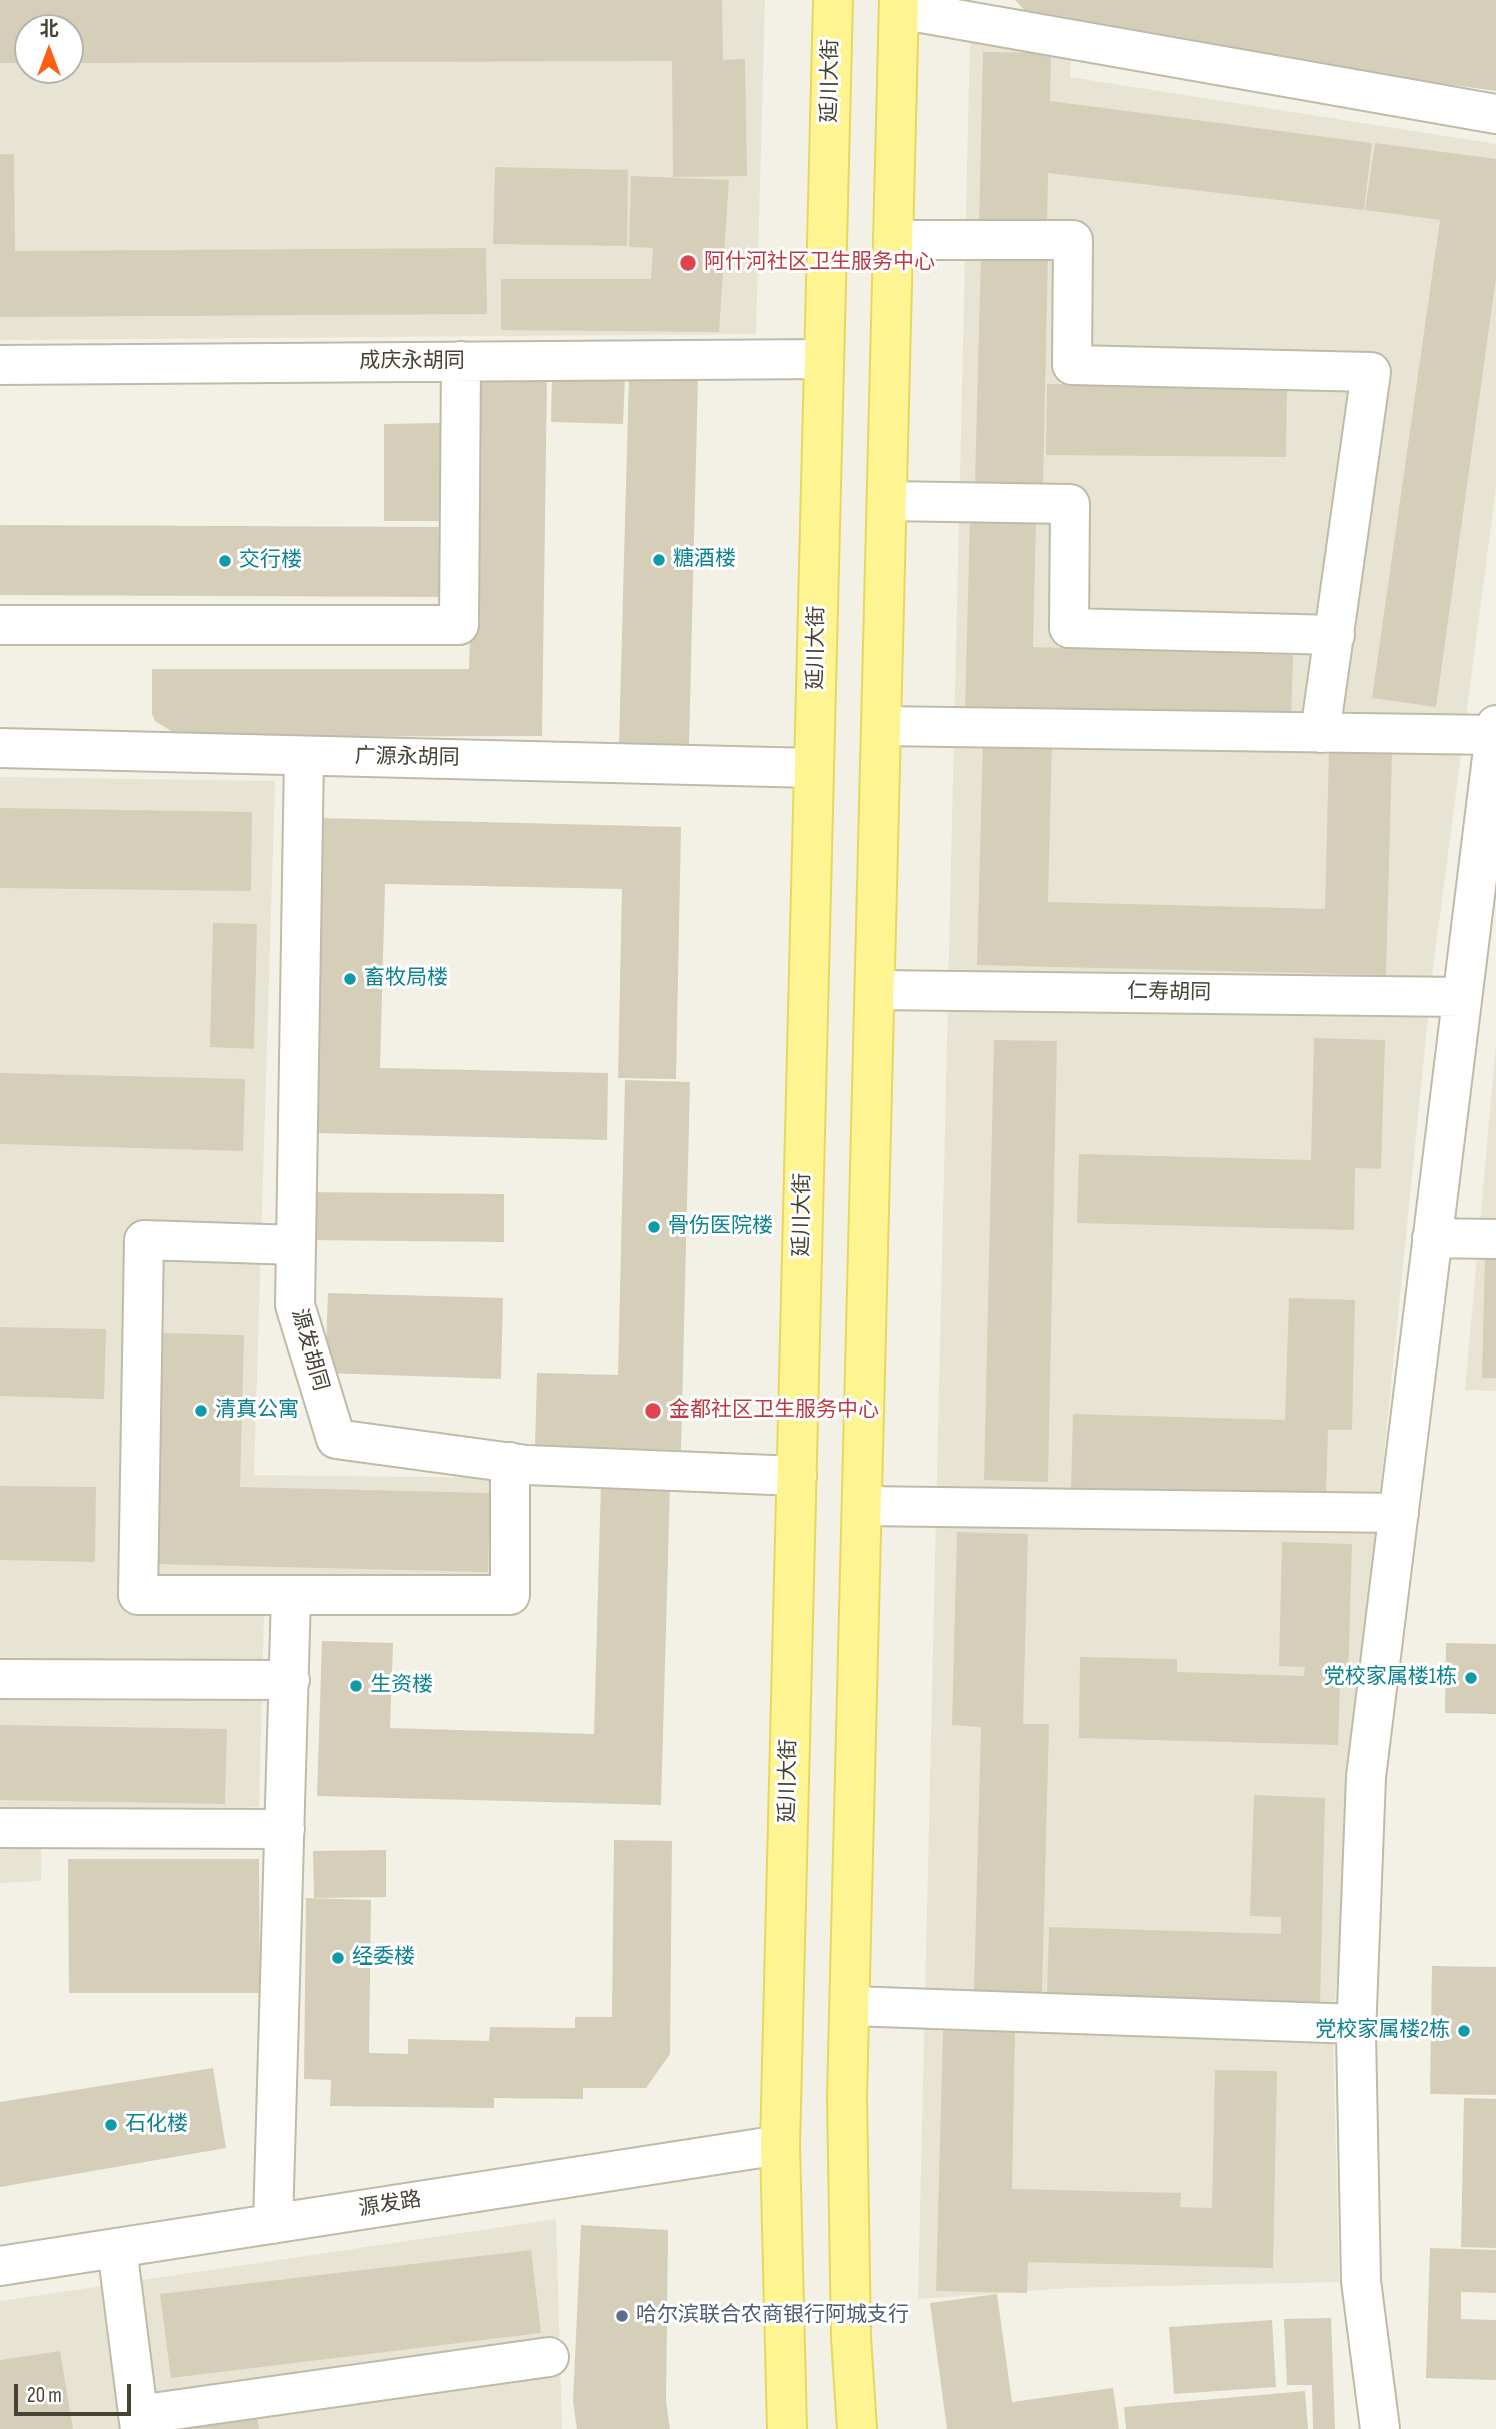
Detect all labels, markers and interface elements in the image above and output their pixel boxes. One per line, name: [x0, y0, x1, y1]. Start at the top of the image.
north arrow: [14, 14, 84, 84]
text: 北: [39, 18, 59, 41]
street label: 延川大街: [818, 39, 844, 123]
place label: 阿什河社区卫生服务中心: [704, 250, 935, 276]
marker: 阿什河社区卫生服务中心: [678, 253, 698, 273]
street label: 成庆永胡同: [360, 349, 464, 375]
place label: 糖酒楼: [673, 547, 736, 573]
place label: 交行楼: [239, 548, 302, 574]
marker: 糖酒楼: [651, 552, 667, 568]
marker: 交行楼: [217, 553, 233, 569]
street label: 延川大街: [804, 606, 830, 690]
street label: 广源永胡同: [354, 744, 460, 772]
place label: 畜牧局楼: [364, 966, 448, 992]
marker: 畜牧局楼: [342, 971, 358, 987]
street label: 仁寿胡同: [1127, 980, 1211, 1006]
street label: 延川大街: [790, 1173, 816, 1257]
place label: 骨伤医院楼: [668, 1214, 773, 1240]
marker: 骨伤医院楼: [646, 1219, 662, 1235]
street label: 源发胡同: [285, 1306, 333, 1394]
place label: 清真公寓: [215, 1398, 299, 1424]
place label: 金都社区卫生服务中心: [669, 1398, 879, 1424]
marker: 金都社区卫生服务中心: [643, 1401, 663, 1421]
marker: 清真公寓: [193, 1403, 209, 1419]
place label: 党校家属楼1栋: [1324, 1665, 1457, 1691]
marker: 党校家属楼1栋: [1463, 1670, 1479, 1686]
place label: 生资楼: [370, 1673, 433, 1699]
marker: 生资楼: [348, 1678, 364, 1694]
street label: 延川大街: [776, 1739, 802, 1823]
place label: 经委楼: [352, 1945, 415, 1971]
marker: 经委楼: [330, 1950, 346, 1966]
place label: 党校家属楼2栋: [1315, 2018, 1450, 2044]
marker: 党校家属楼2栋: [1456, 2023, 1472, 2039]
place label: 石化楼: [125, 2112, 188, 2138]
marker: 石化楼: [103, 2117, 119, 2133]
street label: 源发路: [357, 2188, 423, 2222]
place label: 哈尔滨联合农商银行阿城支行: [636, 2303, 909, 2329]
marker: 哈尔滨联合农商银行阿城支行: [614, 2308, 630, 2324]
scale bar: [18, 2370, 135, 2414]
text: 20 m: [27, 2383, 62, 2408]

